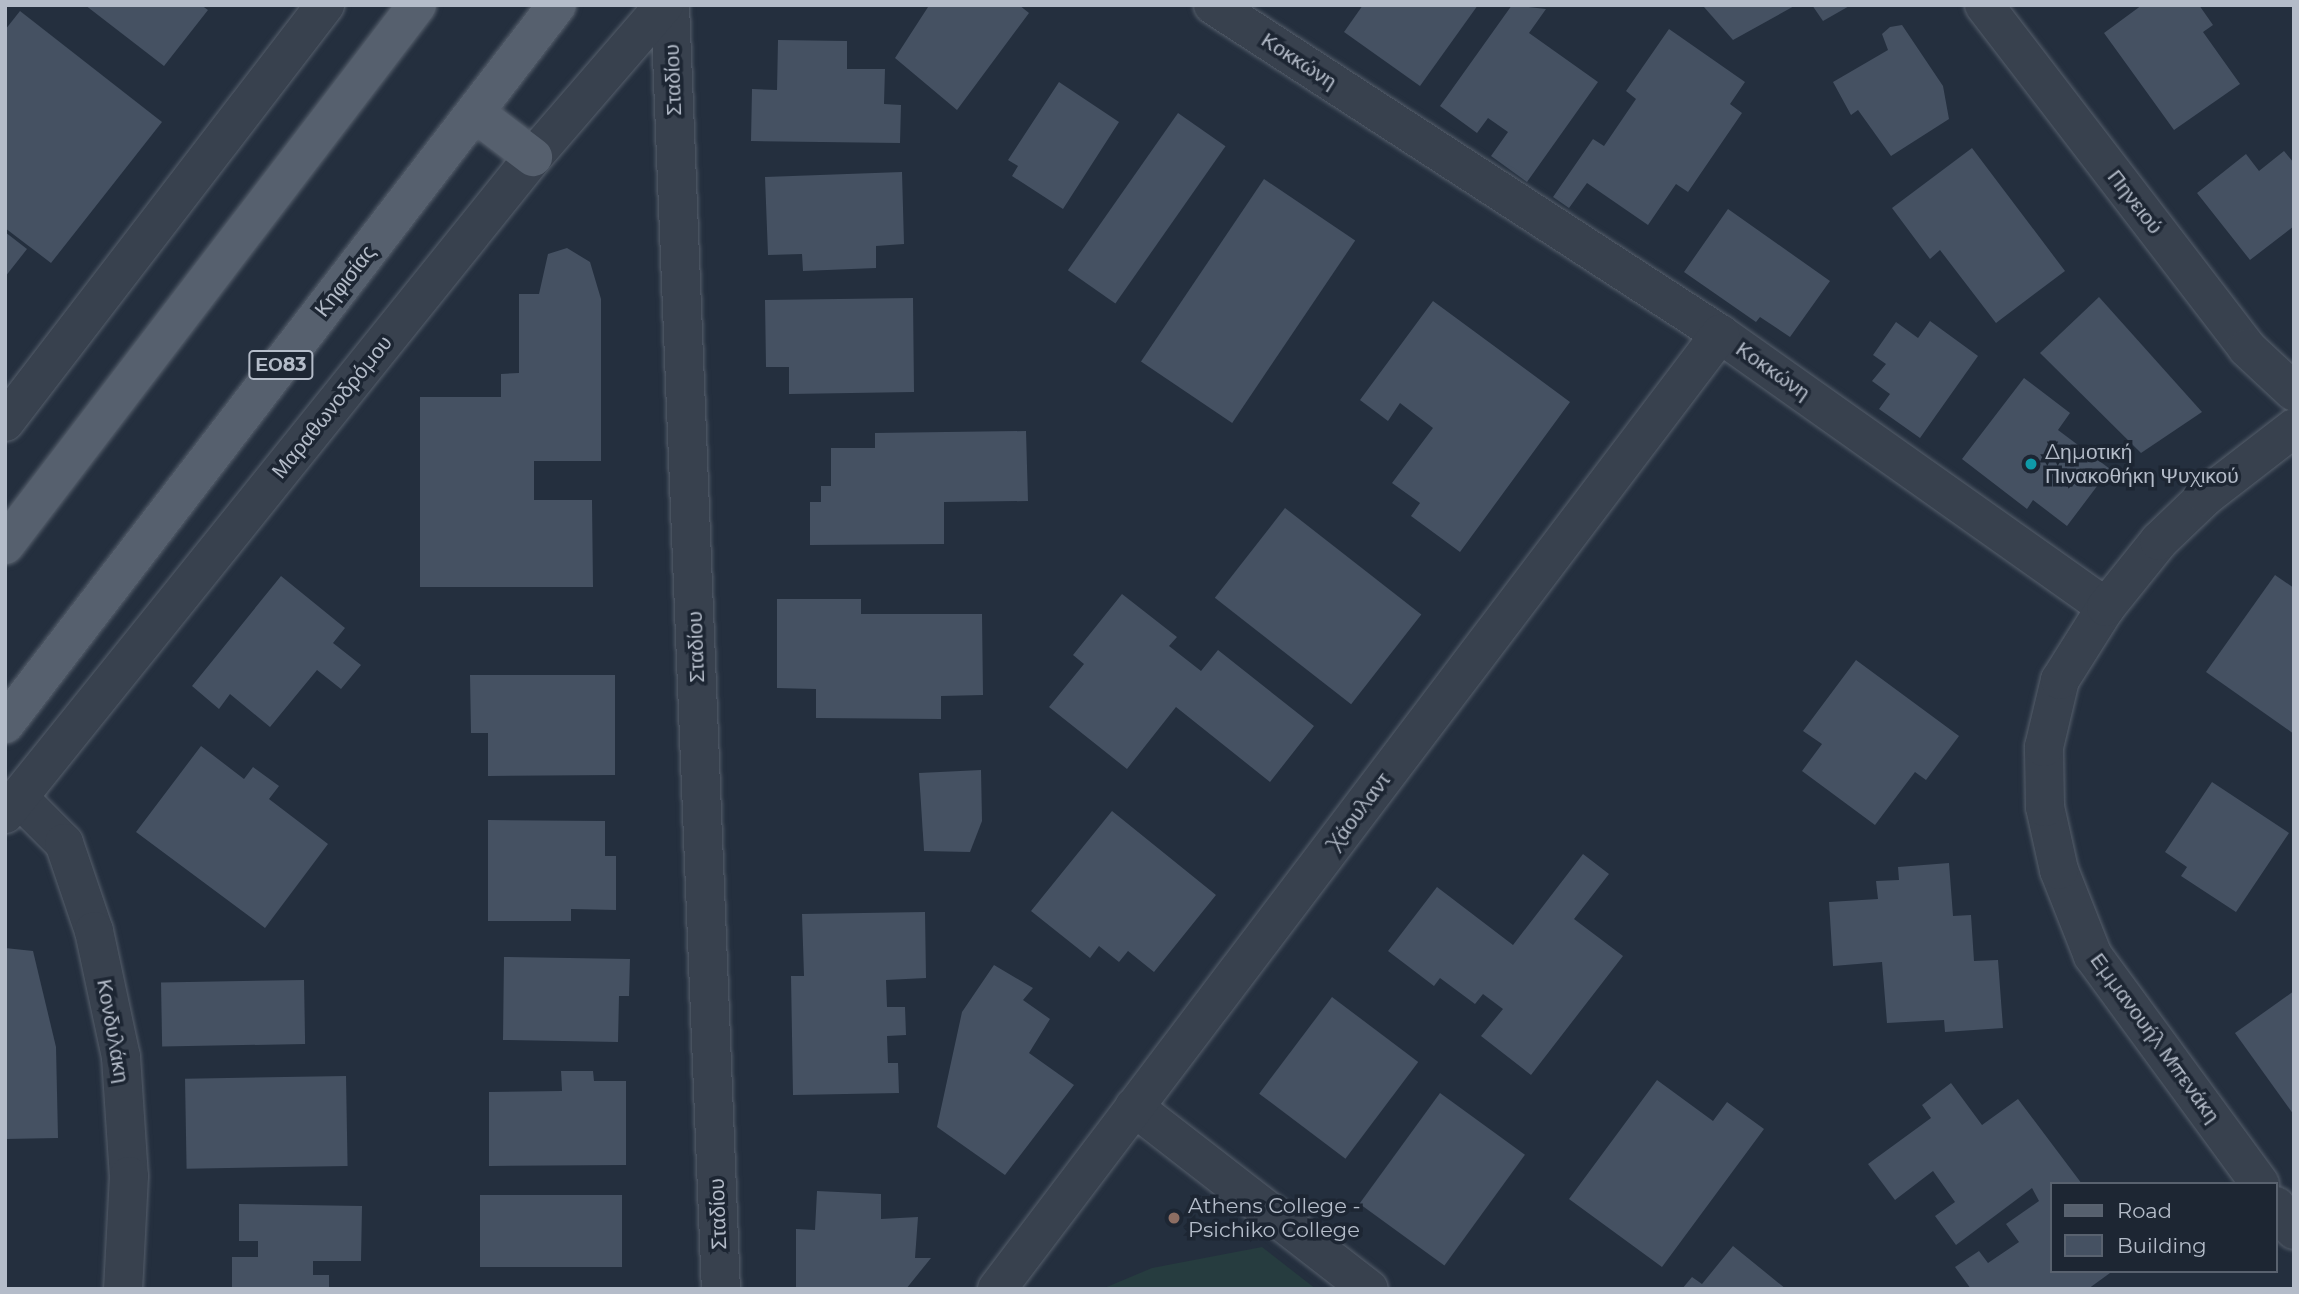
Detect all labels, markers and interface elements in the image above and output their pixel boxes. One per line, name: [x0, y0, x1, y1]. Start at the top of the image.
street label: Κοκκώνη: [1257, 27, 1341, 95]
street label: Σταδίου: [659, 44, 687, 116]
street label: Πηνειού: [2102, 165, 2168, 239]
street label: Κηφισίας: [309, 240, 381, 322]
street label: Μαραθωνοδρόμου: [267, 330, 397, 484]
street label: Κοκκώνη: [1731, 336, 1815, 406]
road number: ΕΟ83: [248, 350, 314, 380]
place label: Δημοτική Πινακοθήκη Ψυχικού: [2045, 439, 2239, 489]
marker: Δημοτική Πινακοθήκη Ψυχικού: [2023, 456, 2039, 472]
street label: Σταδίου: [682, 611, 710, 683]
street label: Χάουλαντ: [1322, 768, 1396, 854]
street label: Εμμανουήλ Μπενάκη: [2085, 948, 2225, 1128]
street label: Κονδυλάκη: [91, 977, 135, 1085]
street label: Σταδίου: [704, 1178, 732, 1250]
legend: [2050, 1182, 2278, 1273]
place label: Athens College - Psichiko College: [1188, 1193, 1360, 1243]
text: Road: [2117, 1198, 2172, 1223]
marker: Athens College - Psichiko College: [1166, 1210, 1182, 1226]
text: Building: [2117, 1233, 2207, 1258]

